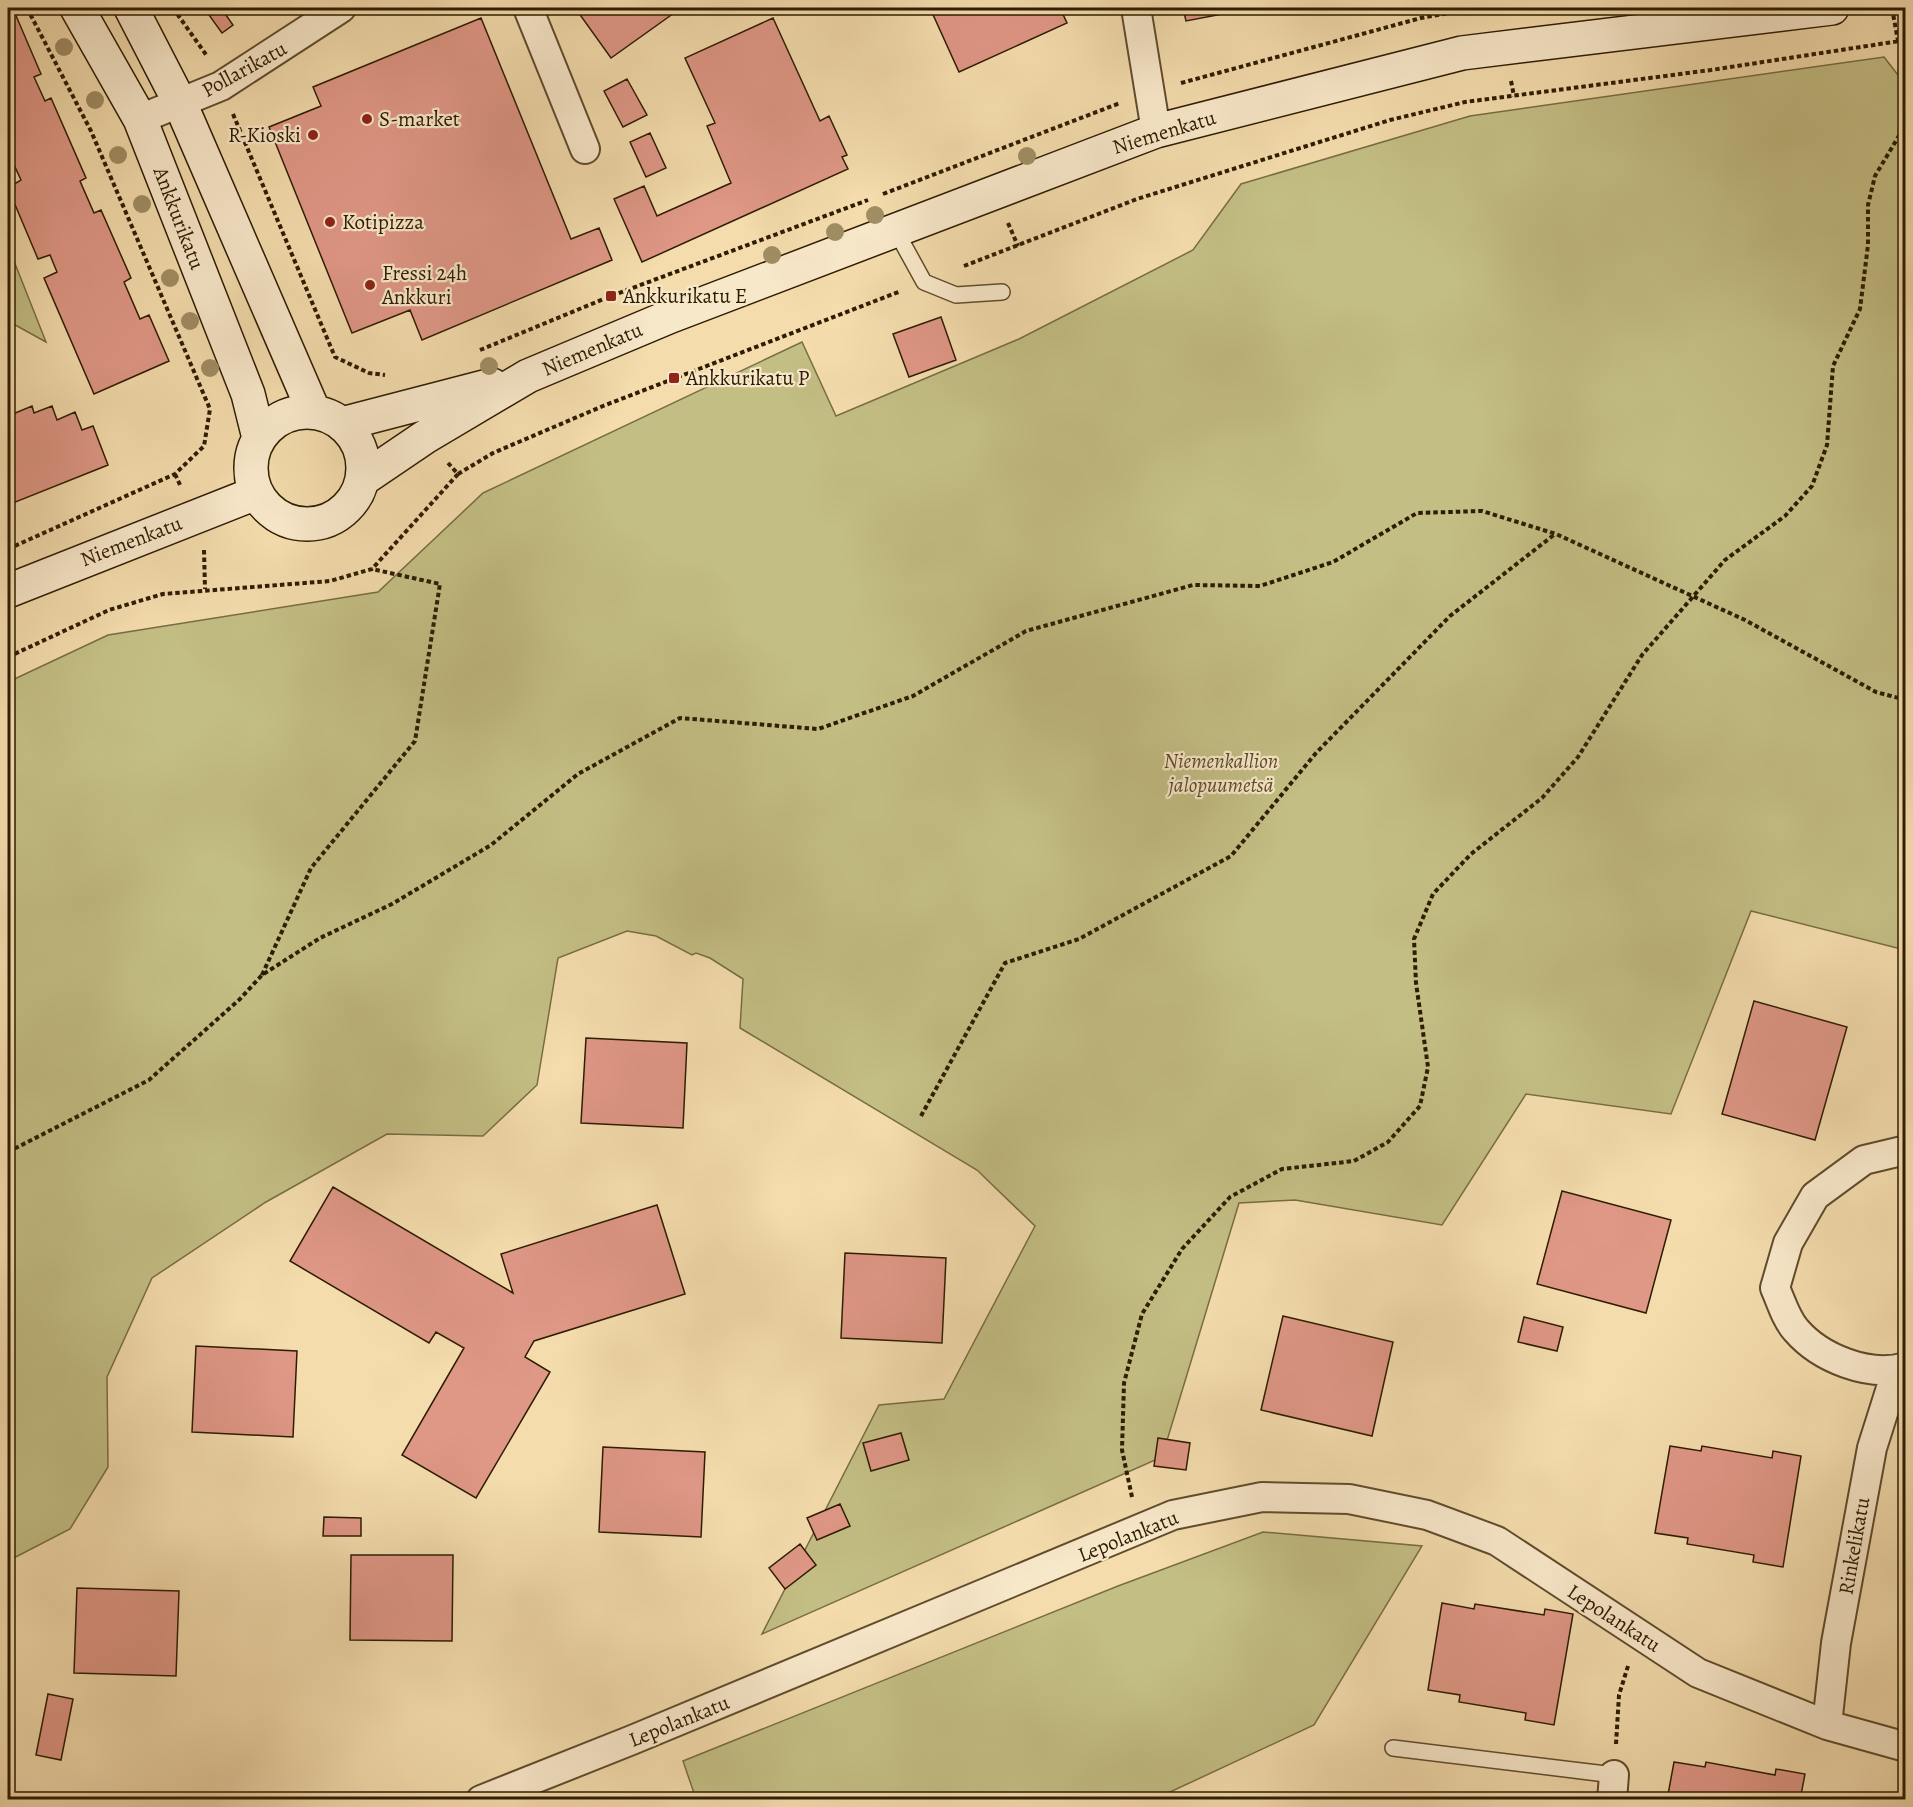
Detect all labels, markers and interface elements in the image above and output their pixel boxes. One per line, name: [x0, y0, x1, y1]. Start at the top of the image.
street label: Pollarikatu: [196, 34, 292, 104]
street label: Niemenkatu: [1109, 103, 1220, 161]
place label: S-market: [379, 105, 460, 133]
marker: S-market: [360, 112, 374, 126]
place label: R-Kioski: [228, 121, 301, 149]
marker: R-Kioski: [306, 128, 320, 142]
street label: Ankkurikatu: [146, 162, 212, 274]
place label: Kotipizza: [342, 208, 424, 236]
marker: Kotipizza: [323, 215, 337, 229]
place label: Fressi 24h Ankkuri: [381, 259, 467, 311]
marker: Fressi 24h Ankkuri: [363, 278, 377, 292]
place label: Ankkurikatu E: [622, 282, 747, 310]
marker: Ankkurikatu E: [604, 289, 618, 303]
street label: Niemenkatu: [537, 315, 647, 383]
place label: Ankkurikatu P: [685, 364, 810, 392]
marker: Ankkurikatu P: [667, 371, 681, 385]
street label: Niemenkatu: [76, 509, 186, 573]
park label: Niemenkallion jalopuumetsä: [1164, 747, 1278, 799]
street label: Rinkelikatu: [1832, 1494, 1876, 1597]
street label: Lepolankatu: [1074, 1503, 1183, 1569]
street label: Lepolankatu: [1562, 1577, 1667, 1659]
street label: Lepolankatu: [625, 1688, 734, 1754]

